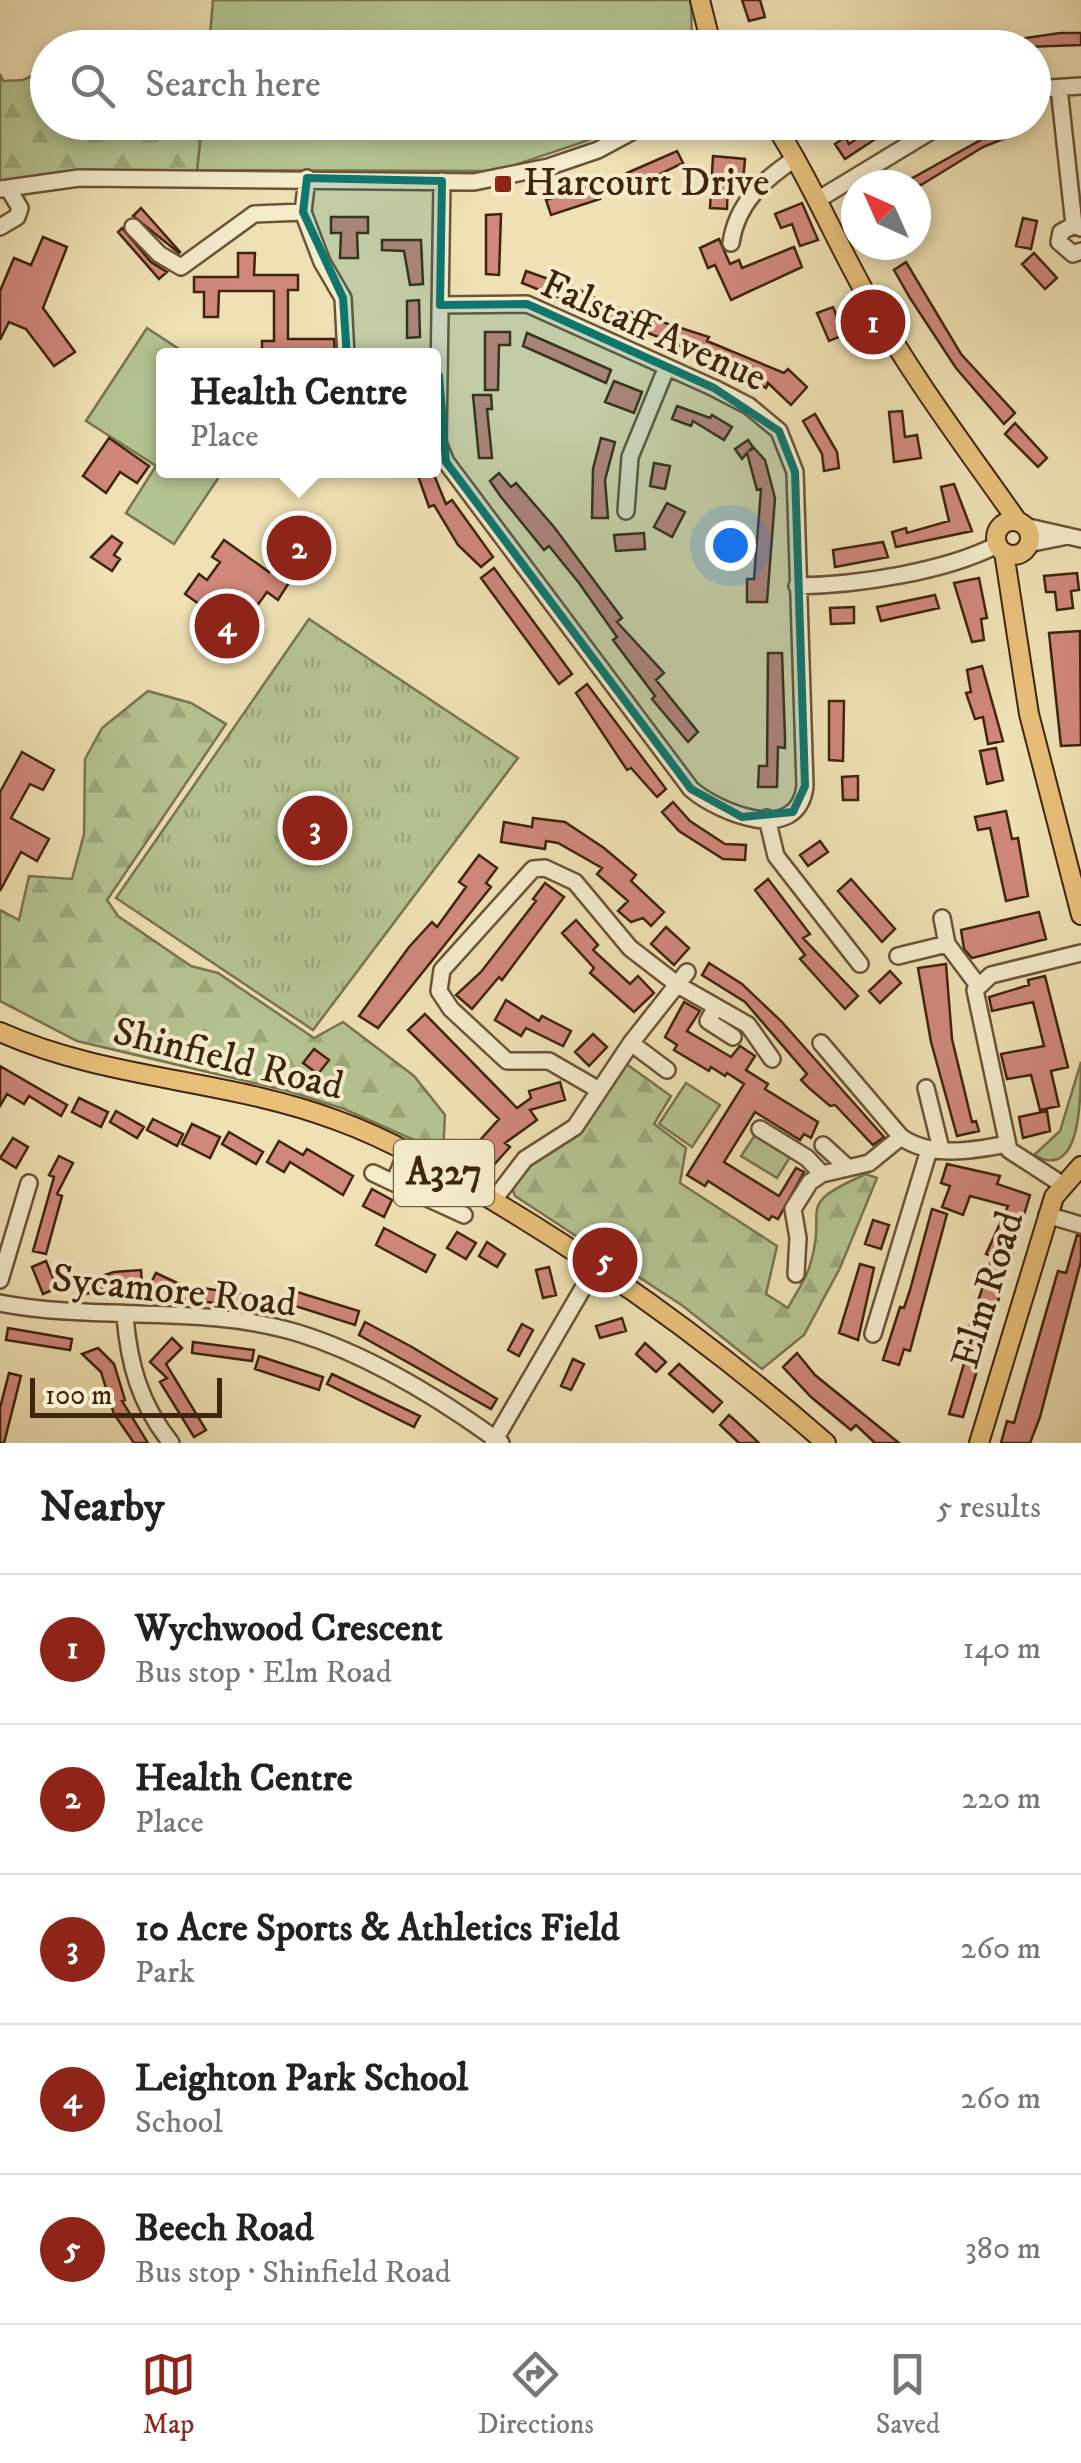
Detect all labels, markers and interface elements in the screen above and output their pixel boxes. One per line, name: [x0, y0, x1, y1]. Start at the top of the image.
search box: [30, 30, 1051, 140]
icon: search: [65, 58, 120, 113]
text: Search here: [145, 61, 321, 109]
place label: Harcourt Drive: [523, 159, 770, 209]
north arrow: [841, 170, 931, 260]
marker: Harcourt Drive: [492, 173, 514, 195]
street label: Falstaff Avenue: [532, 260, 774, 404]
pin: 1: [840, 284, 906, 360]
popup: [156, 348, 441, 478]
text: Health Centre: [190, 369, 407, 417]
text: Place: [190, 417, 258, 457]
pin: 2: [266, 510, 332, 586]
your location: [705, 520, 756, 571]
pin: 4: [194, 588, 260, 664]
pin: 3: [282, 790, 348, 866]
street label: Shinfield Road: [108, 1007, 348, 1113]
road number: A327: [394, 1140, 494, 1206]
street label: Elm Road: [941, 1205, 1037, 1375]
pin: 5: [572, 1222, 638, 1298]
street label: Sycamore Road: [49, 1254, 299, 1330]
scale bar: [30, 1373, 222, 1418]
text: 100 m: [45, 1378, 112, 1413]
text: Nearby: [40, 1482, 164, 1534]
text: 5 results: [937, 1488, 1041, 1528]
text: Wychwood Crescent: [135, 1605, 443, 1653]
text: 1: [67, 1629, 78, 1669]
text: 140 m: [963, 1629, 1041, 1669]
text: Bus stop · Elm Road: [135, 1653, 392, 1693]
text: Health Centre: [135, 1755, 352, 1803]
text: 2: [65, 1779, 80, 1819]
text: 220 m: [961, 1779, 1041, 1819]
text: Place: [135, 1803, 204, 1843]
text: 10 Acre Sports & Athletics Field: [135, 1905, 620, 1953]
text: 3: [67, 1929, 78, 1969]
text: 260 m: [961, 1929, 1041, 1969]
text: Park: [135, 1953, 195, 1993]
text: Leighton Park School: [135, 2055, 468, 2103]
text: 4: [63, 2079, 82, 2119]
text: 260 m: [961, 2079, 1041, 2119]
text: School: [135, 2103, 223, 2143]
text: Beech Road: [135, 2205, 314, 2253]
text: 5: [65, 2229, 80, 2269]
text: 380 m: [965, 2229, 1041, 2269]
text: Bus stop · Shinfield Road: [135, 2253, 451, 2293]
tab: Map: [141, 2347, 196, 2442]
tab: Directions: [478, 2347, 594, 2442]
tab: Saved: [876, 2347, 940, 2442]

